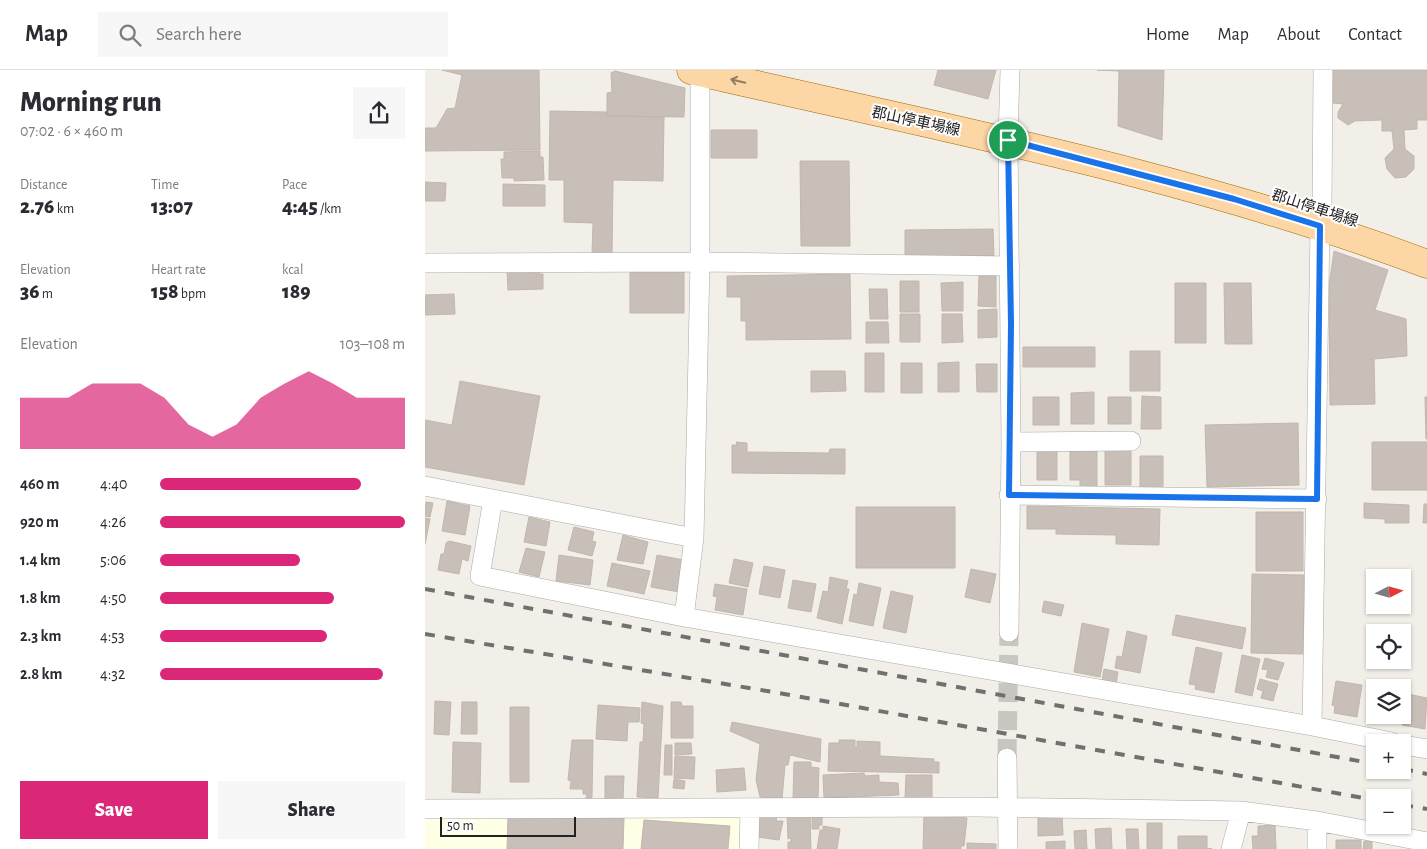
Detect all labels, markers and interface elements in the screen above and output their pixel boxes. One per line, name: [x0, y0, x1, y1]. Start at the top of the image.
search box: [98, 12, 448, 57]
icon: search: [116, 21, 144, 49]
text: Map: [25, 22, 68, 46]
text: Search here: [156, 25, 242, 44]
text: Home: [1146, 26, 1189, 44]
text: Map: [1217, 26, 1249, 44]
text: About: [1277, 26, 1320, 44]
text: Contact: [1348, 26, 1402, 44]
one-way arrow: [730, 76, 746, 85]
button: share: [353, 87, 405, 139]
text: Morning run: [20, 89, 162, 117]
street label: 郡山停車場線: [870, 104, 962, 138]
pin: [987, 119, 1029, 161]
text: 07:02 · 6 × 460 m: [20, 123, 123, 139]
icon: arrive: [994, 126, 1022, 154]
text: Distance: [20, 178, 67, 192]
text: Time: [151, 178, 179, 192]
text: Pace: [282, 178, 307, 192]
street label: 郡山停車場線: [1270, 186, 1360, 230]
text: 2.76: [20, 196, 54, 217]
text: 13:07: [151, 196, 193, 217]
text: 4:45: [282, 196, 318, 217]
text: km: [54, 202, 74, 216]
text: /km: [318, 202, 342, 216]
text: Elevation: [20, 263, 71, 277]
text: Heart rate: [151, 263, 206, 277]
text: kcal: [282, 263, 303, 277]
text: 36: [20, 281, 40, 302]
text: 158: [151, 281, 178, 302]
text: 189: [282, 281, 311, 302]
text: m: [40, 287, 53, 301]
text: bpm: [178, 287, 206, 301]
text: Elevation: [20, 336, 78, 352]
text: 103–108 m: [340, 336, 405, 352]
text: 460 m: [20, 476, 59, 492]
text: 4:40: [100, 476, 128, 492]
text: 920 m: [20, 514, 59, 530]
text: 4:26: [100, 514, 126, 530]
text: 1.4 km: [20, 552, 61, 568]
text: 5:06: [100, 552, 126, 568]
north arrow: [1366, 569, 1411, 614]
map controls: [1366, 569, 1411, 834]
text: 1.8 km: [20, 590, 61, 606]
text: 4:50: [100, 590, 127, 606]
button: locate: [1366, 624, 1411, 669]
text: 2.3 km: [20, 628, 61, 644]
text: 4:53: [100, 628, 125, 644]
text: 2.8 km: [20, 666, 62, 682]
text: 4:32: [100, 666, 125, 682]
button: layers: [1366, 679, 1411, 724]
button: +: [1366, 734, 1411, 779]
button: Save: [20, 781, 208, 839]
button: Share: [218, 781, 405, 839]
button: −: [1366, 789, 1411, 834]
scale bar: [440, 814, 576, 837]
text: 50 m: [447, 819, 474, 833]

